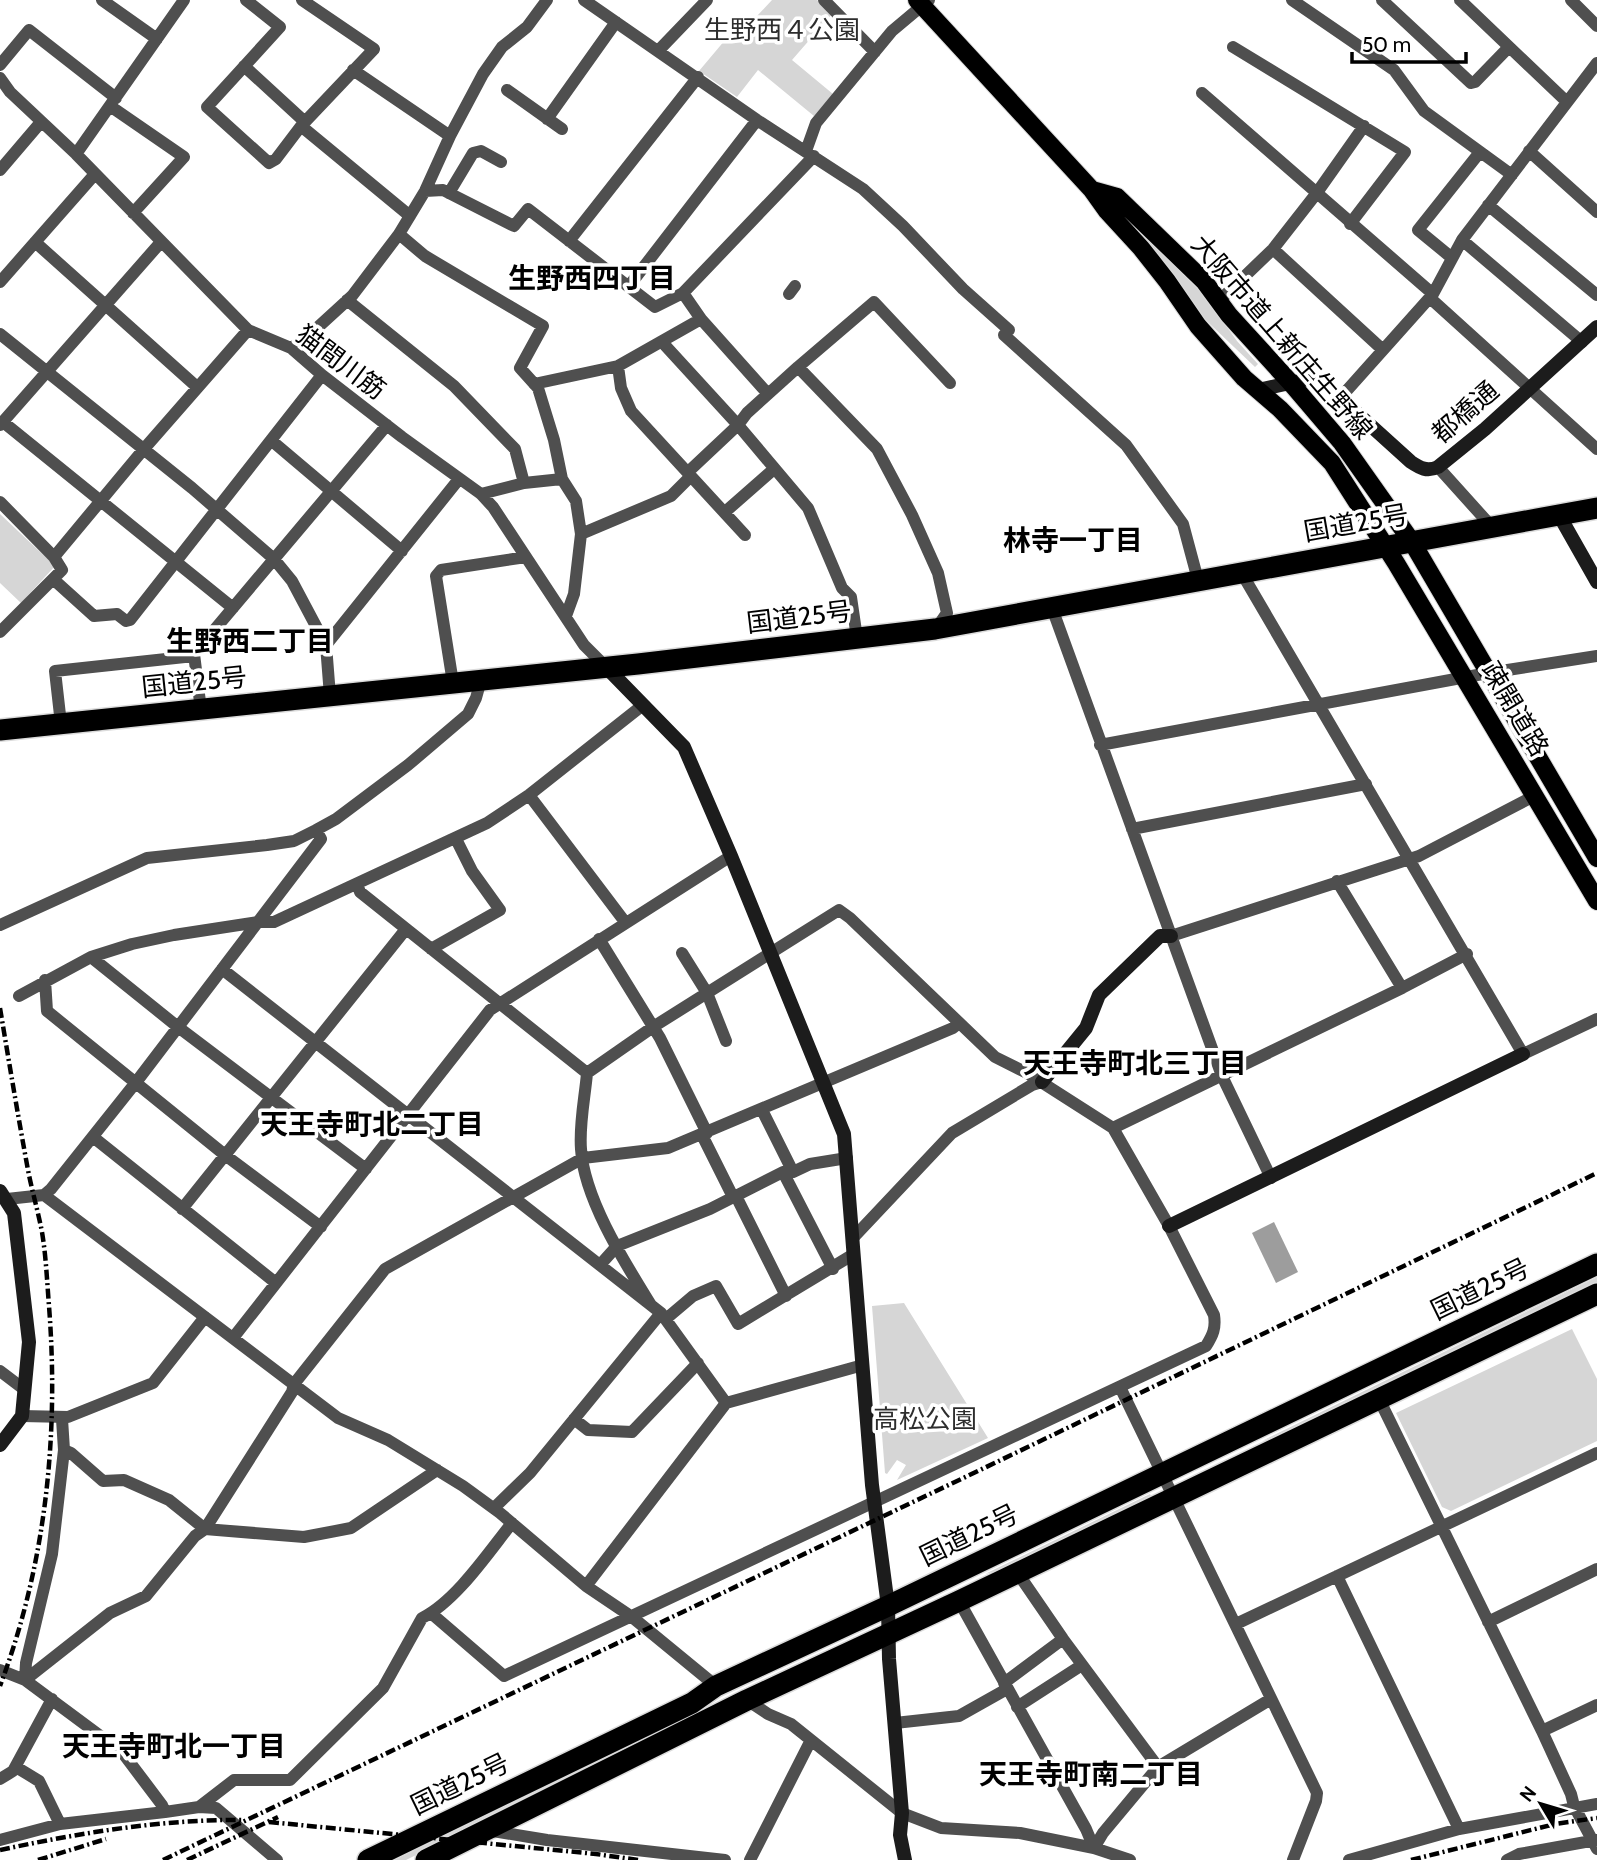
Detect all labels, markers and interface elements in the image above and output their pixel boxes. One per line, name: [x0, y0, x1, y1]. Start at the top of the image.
park label: 生野西４公園: [704, 14, 860, 46]
scale bar: [1352, 21, 1466, 65]
text: 50 m: [1362, 32, 1411, 57]
street label: 大阪市道上新庄生野線: [1185, 228, 1379, 446]
district label: 生野西四丁目: [508, 261, 676, 295]
street label: 猫間川筋: [290, 318, 392, 406]
street label: 都橋通: [1425, 374, 1505, 450]
street label: 国道25号: [1301, 498, 1411, 548]
district label: 林寺一丁目: [1003, 523, 1143, 557]
street label: 国道25号: [745, 595, 853, 639]
district label: 生野西二丁目: [166, 624, 334, 658]
street label: 疎開道路: [1474, 656, 1556, 762]
street label: 国道25号: [140, 661, 248, 703]
district label: 天王寺町北三丁目: [1023, 1046, 1247, 1080]
district label: 天王寺町北二丁目: [260, 1107, 484, 1141]
street label: 国道25号: [1425, 1251, 1535, 1327]
park label: 高松公園: [873, 1403, 977, 1435]
street label: 国道25号: [914, 1497, 1024, 1573]
district label: 天王寺町北一丁目: [62, 1729, 286, 1763]
street label: 国道25号: [405, 1746, 515, 1822]
district label: 天王寺町南二丁目: [979, 1757, 1203, 1791]
north arrow: [1506, 1769, 1576, 1839]
text: N: [1515, 1781, 1541, 1806]

